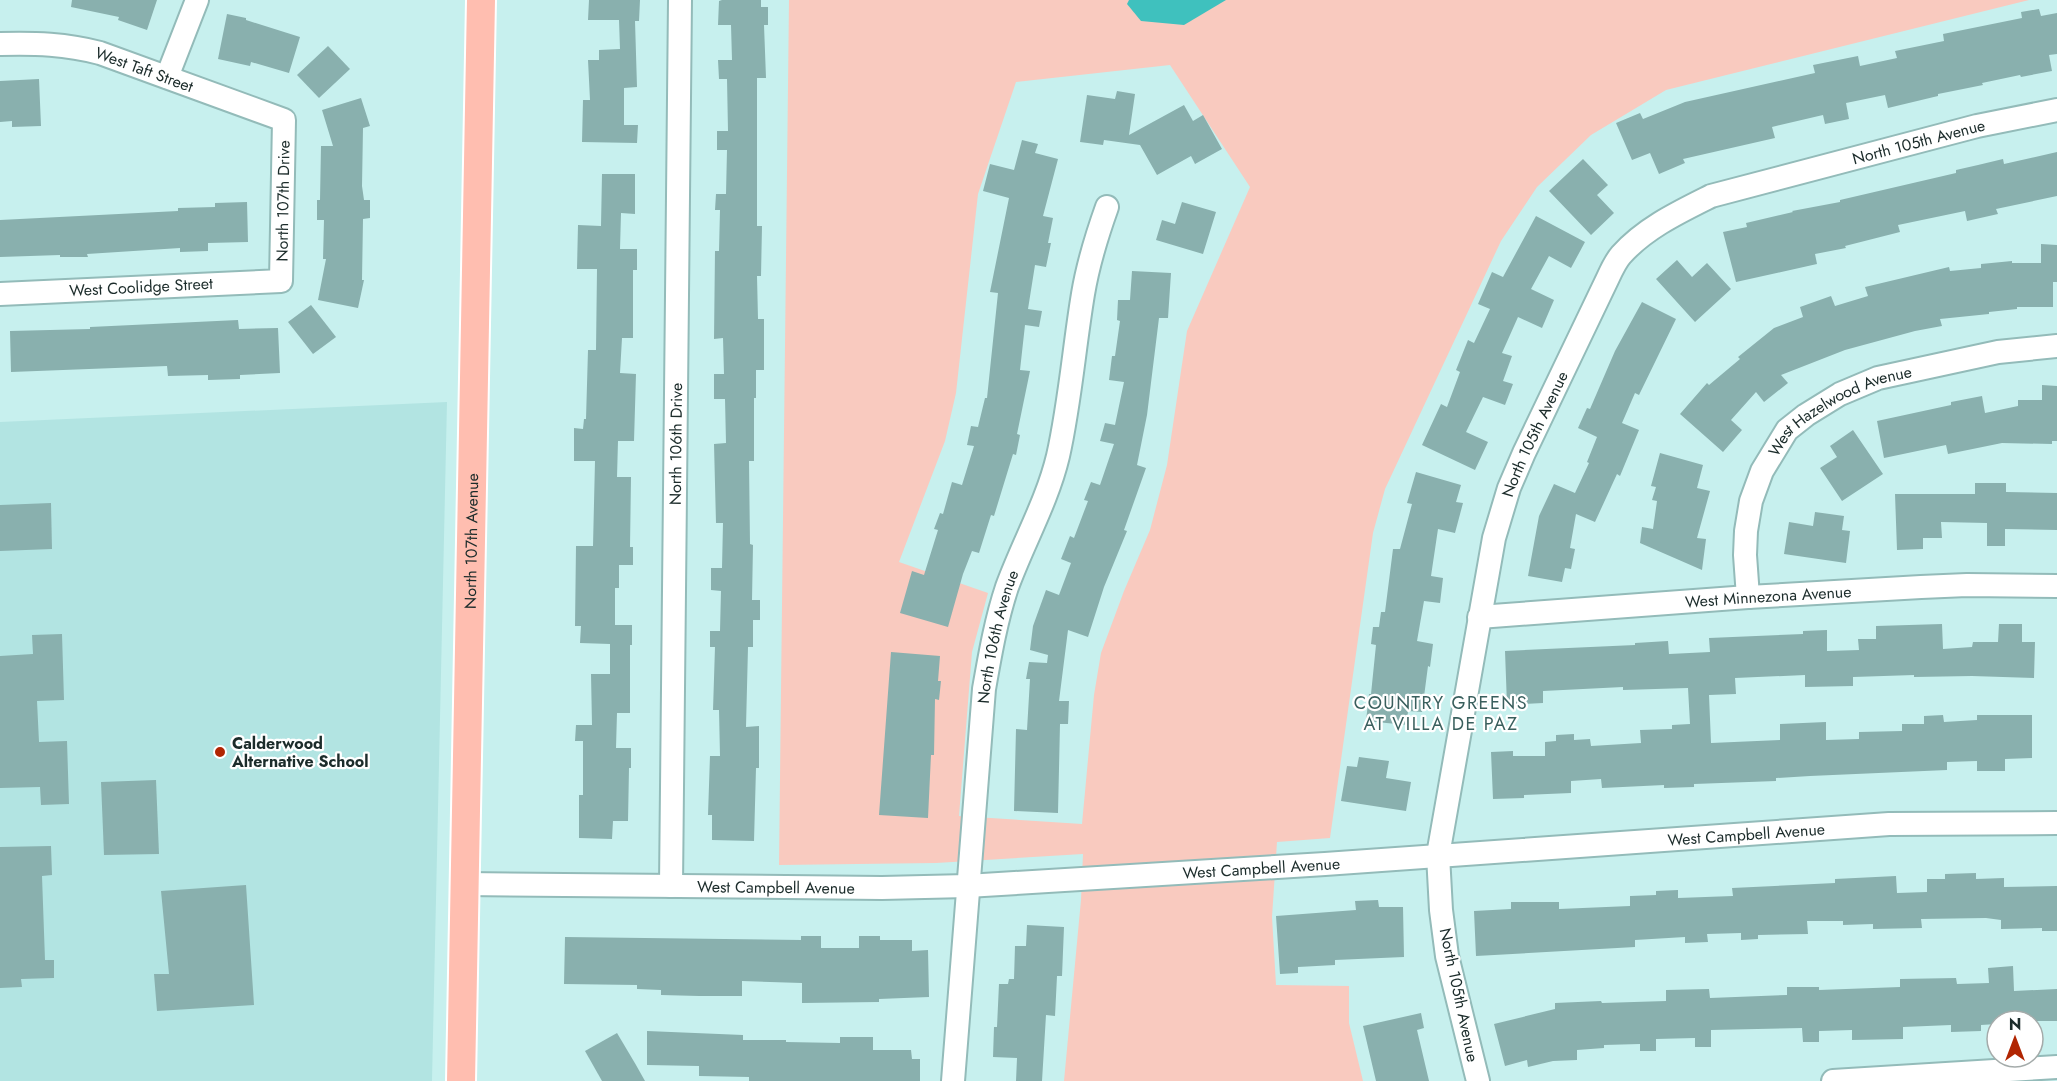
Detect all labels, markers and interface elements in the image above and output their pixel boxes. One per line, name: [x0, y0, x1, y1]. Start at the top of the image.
street label: West Taft Street: [92, 41, 197, 98]
street label: North 105th Avenue: [1850, 113, 1987, 170]
street label: North 107th Drive: [270, 140, 296, 262]
street label: West Coolidge Street: [69, 272, 213, 302]
street label: West Hazelwood Avenue: [1762, 360, 1914, 460]
street label: North 105th Avenue: [1496, 367, 1573, 500]
street label: North 106th Drive: [663, 383, 688, 505]
street label: North 107th Avenue: [458, 473, 484, 609]
street label: North 106th Avenue: [971, 566, 1024, 704]
street label: West Minnezona Avenue: [1684, 580, 1852, 613]
district label: COUNTRY GREENS AT VILLA DE PAZ: [1354, 690, 1528, 737]
place label: Calderwood Alternative School: [231, 732, 369, 773]
marker: Calderwood Alternative School: [213, 745, 227, 759]
street label: West Campbell Avenue: [1667, 817, 1826, 851]
street label: West Campbell Avenue: [1182, 851, 1341, 884]
street label: West Campbell Avenue: [697, 875, 855, 899]
street label: North 105th Avenue: [1434, 926, 1484, 1064]
north arrow: [1985, 1009, 2045, 1069]
text: N: [2009, 1013, 2021, 1036]

